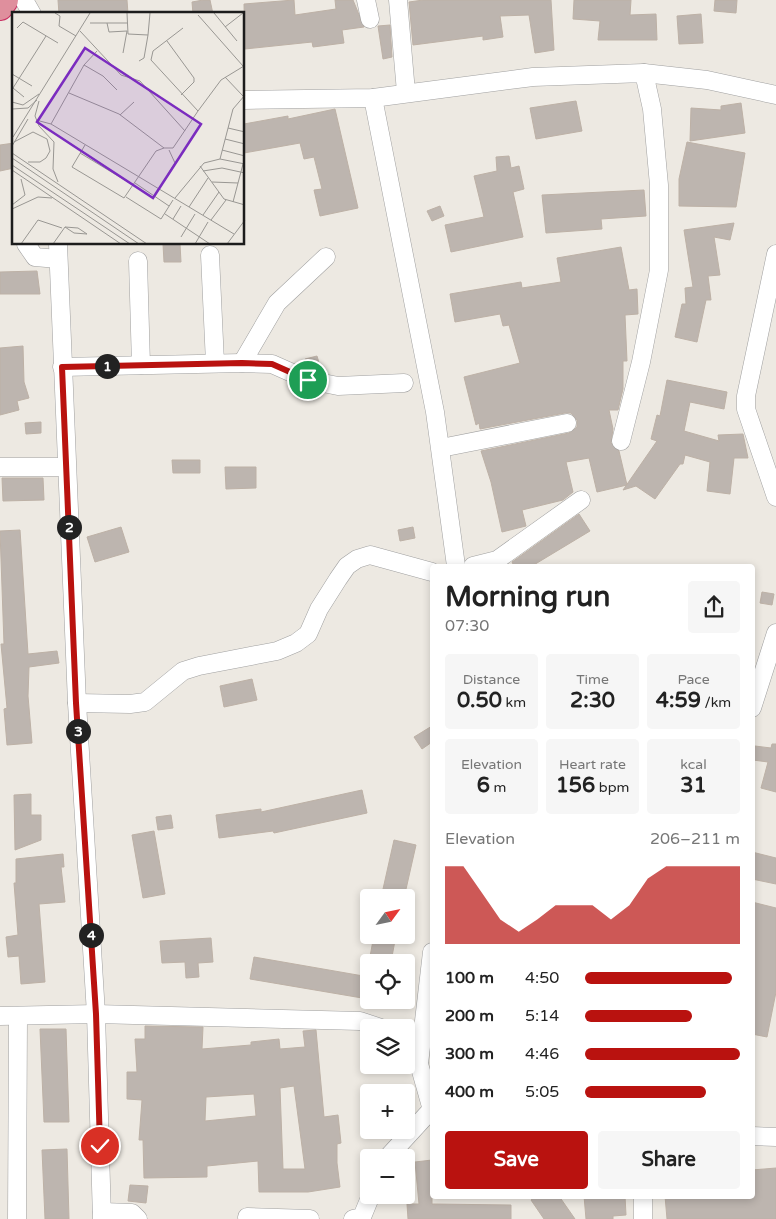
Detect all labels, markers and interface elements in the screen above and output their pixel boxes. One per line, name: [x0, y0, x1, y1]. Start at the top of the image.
inset map: [12, 12, 245, 245]
pin: 1: [94, 354, 120, 378]
text: 1: [103, 358, 112, 375]
pin: [287, 359, 329, 401]
icon: arrive: [294, 366, 322, 394]
pin: 2: [56, 514, 82, 540]
text: 2: [65, 519, 74, 536]
text: Morning run: [445, 580, 610, 614]
button: share: [688, 581, 740, 633]
text: 07:30: [445, 616, 489, 636]
text: Distance: [463, 671, 520, 688]
text: Time: [576, 671, 609, 688]
text: Pace: [677, 671, 710, 688]
text: 0.50: [457, 688, 502, 713]
text: 2:30: [570, 688, 615, 713]
text: 4:59: [656, 688, 701, 713]
text: km: [502, 694, 526, 711]
text: /km: [701, 694, 731, 711]
pin: 3: [66, 718, 90, 744]
text: 3: [74, 723, 83, 740]
text: Elevation: [461, 756, 522, 773]
text: Heart rate: [559, 756, 626, 773]
text: kcal: [680, 756, 707, 773]
text: 6: [477, 773, 490, 798]
text: 156: [556, 773, 595, 798]
text: 31: [680, 773, 707, 798]
text: m: [490, 779, 506, 796]
text: bpm: [595, 779, 629, 796]
text: Elevation: [445, 829, 515, 849]
text: 206–211 m: [650, 829, 740, 849]
north arrow: [360, 889, 415, 944]
map controls: [360, 889, 415, 1204]
pin: 4: [78, 922, 104, 948]
text: 4: [87, 927, 96, 944]
button: locate: [360, 954, 415, 1009]
text: 100 m: [445, 968, 494, 988]
text: 4:50: [525, 968, 559, 988]
text: 200 m: [445, 1006, 494, 1026]
text: 5:14: [525, 1006, 559, 1026]
button: layers: [360, 1019, 415, 1074]
text: 300 m: [445, 1044, 494, 1064]
text: 4:46: [525, 1044, 559, 1064]
text: 400 m: [445, 1082, 494, 1102]
text: 5:05: [525, 1082, 559, 1102]
button: +: [360, 1084, 415, 1139]
pin: [79, 1125, 121, 1167]
button: Save: [445, 1131, 588, 1189]
button: Share: [598, 1131, 740, 1189]
icon: check: [86, 1132, 114, 1160]
button: −: [360, 1149, 415, 1204]

